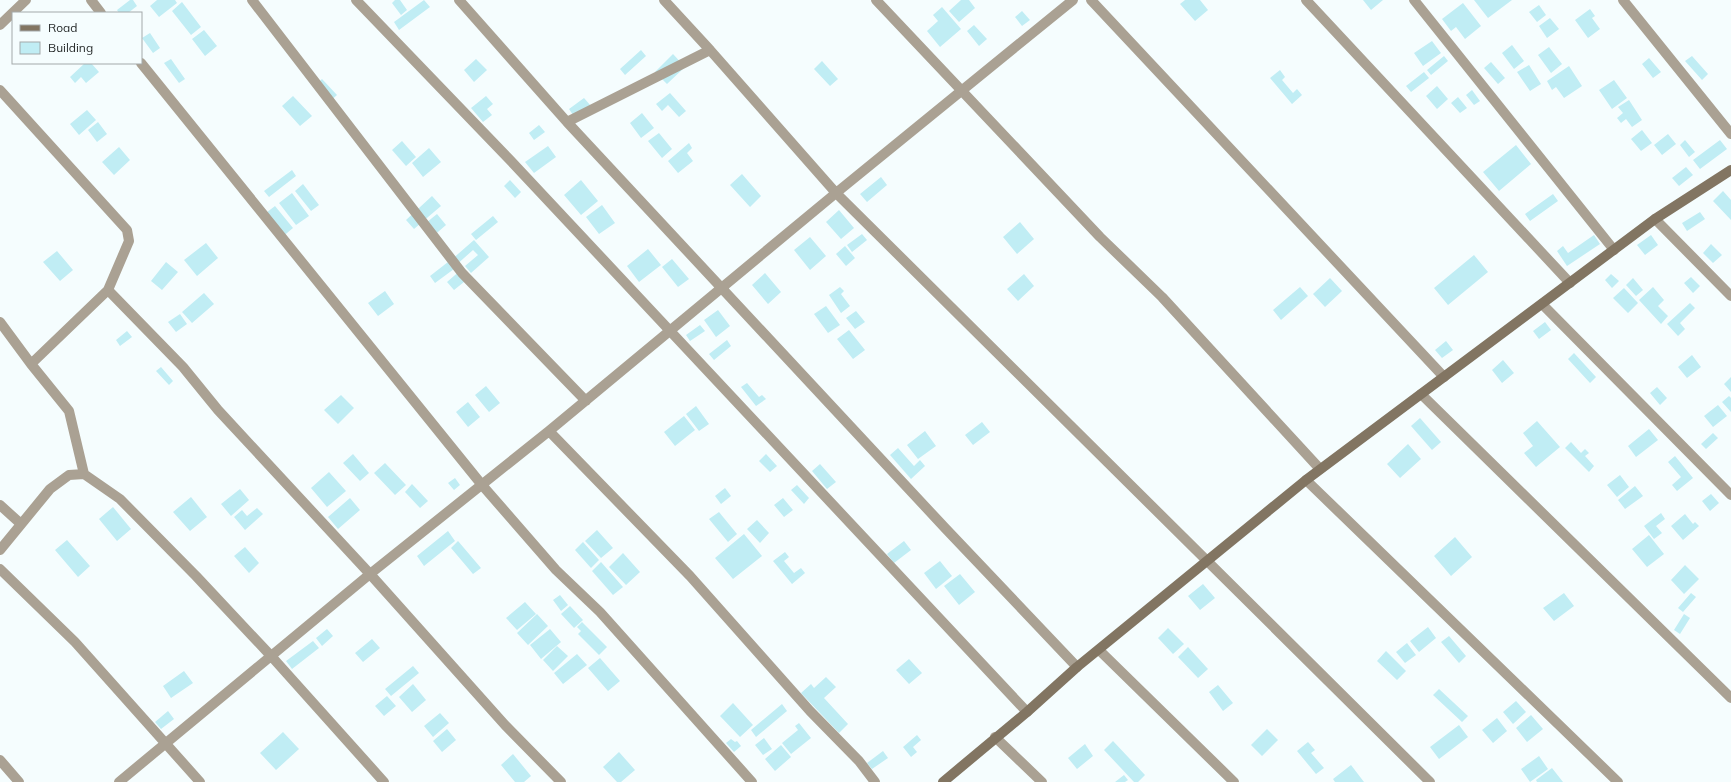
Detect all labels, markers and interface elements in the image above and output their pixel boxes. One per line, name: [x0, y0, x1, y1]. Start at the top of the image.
legend: [12, 12, 142, 64]
text: Road: [48, 20, 77, 35]
text: Building: [48, 40, 93, 55]

